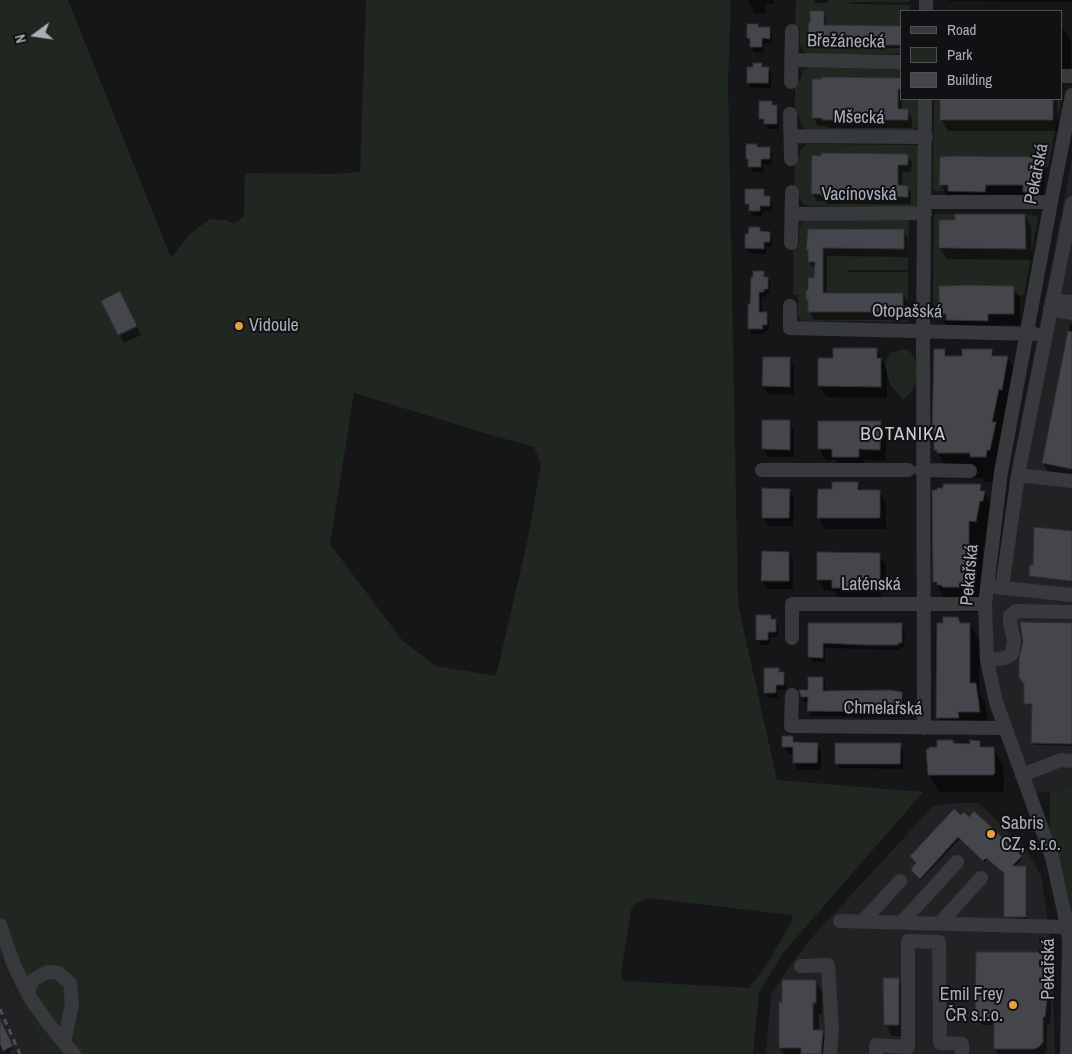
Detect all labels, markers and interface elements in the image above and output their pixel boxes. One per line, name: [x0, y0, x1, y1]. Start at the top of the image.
north arrow: [10, 10, 60, 60]
legend: [900, 10, 1062, 100]
text: Road: [947, 19, 976, 40]
street label: Břežánecká: [807, 31, 885, 53]
text: N: [11, 32, 30, 45]
text: Park: [947, 44, 972, 65]
text: Building: [947, 69, 992, 90]
street label: Mšecká: [833, 107, 885, 129]
street label: Pekařská: [1021, 142, 1053, 206]
street label: Vacínovská: [821, 184, 897, 206]
street label: Otopašská: [872, 301, 942, 323]
place label: Vidoule: [249, 315, 299, 337]
marker: Vidoule: [233, 320, 245, 332]
district label: BOTANIKA: [859, 424, 947, 446]
street label: Pekařská: [957, 543, 983, 607]
street label: Laténská: [841, 574, 901, 596]
street label: Chmelařská: [843, 698, 923, 720]
place label: Sabris CZ, s.r.o.: [1001, 813, 1061, 856]
marker: Sabris CZ, s.r.o.: [985, 828, 997, 840]
street label: Pekařská: [1038, 938, 1060, 1000]
place label: Emil Frey ČR s.r.o.: [940, 984, 1003, 1026]
marker: Emil Frey ČR s.r.o.: [1007, 999, 1019, 1011]

